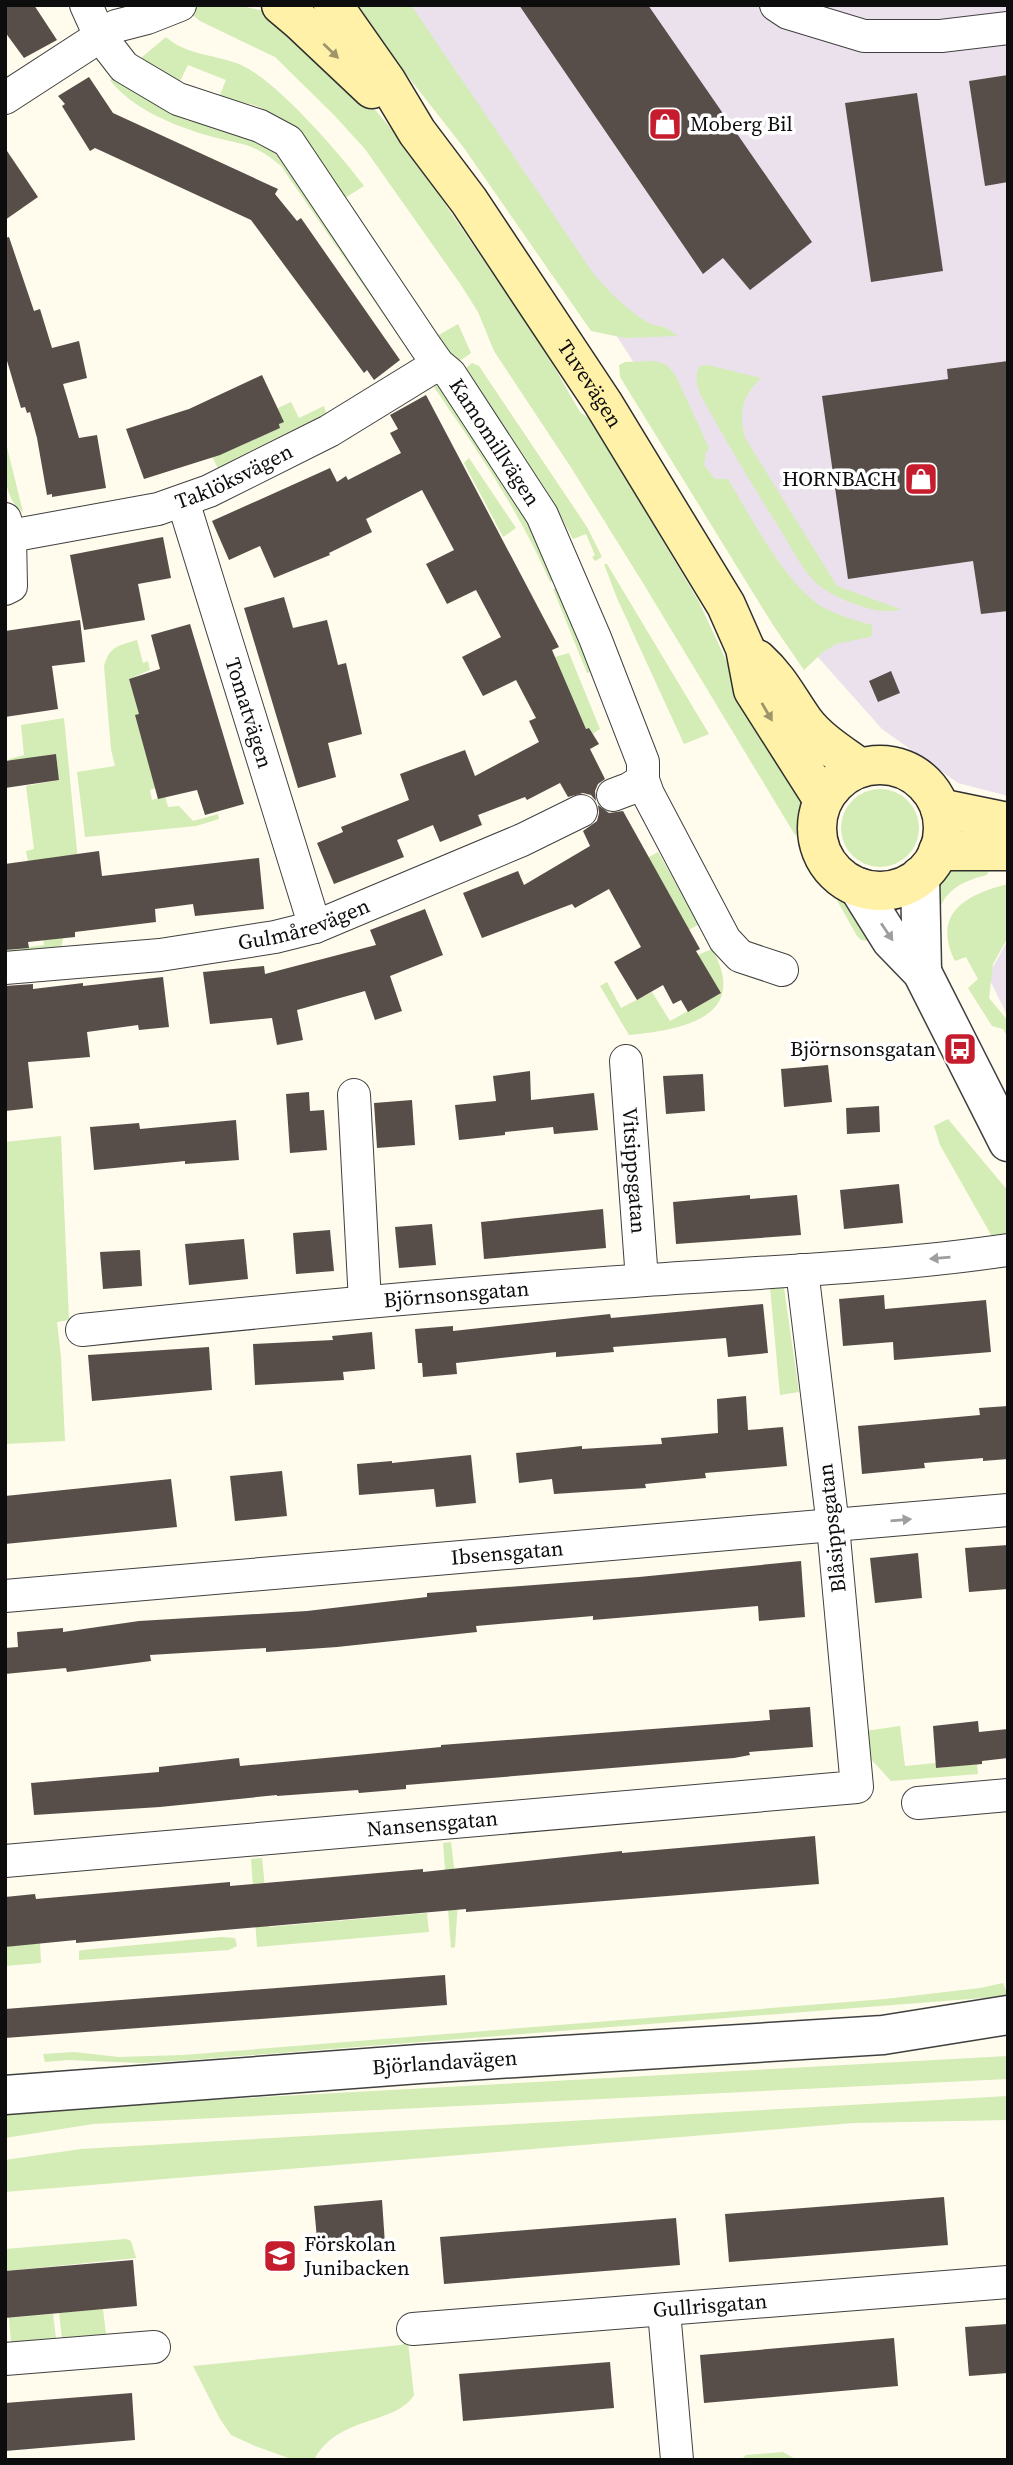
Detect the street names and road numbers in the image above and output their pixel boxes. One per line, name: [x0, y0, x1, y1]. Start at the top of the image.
street label: Tuvevägen: [551, 334, 630, 433]
street label: Kamomillvägen: [443, 372, 547, 512]
street label: Taklöksvägen: [171, 436, 298, 516]
street label: Tomatvägen: [218, 654, 280, 772]
street label: Gulmårevägen: [236, 891, 374, 957]
street label: Vitsippsgatan: [615, 1107, 654, 1235]
street label: Björnsonsgatan: [382, 1273, 530, 1314]
street label: Blåsippsgatan: [810, 1462, 853, 1594]
street label: Ibsensgatan: [450, 1533, 565, 1572]
street label: Nansensgatan: [366, 1803, 499, 1844]
street label: Björlandavägen: [371, 2043, 519, 2081]
street label: Gullrisgatan: [652, 2286, 769, 2324]

